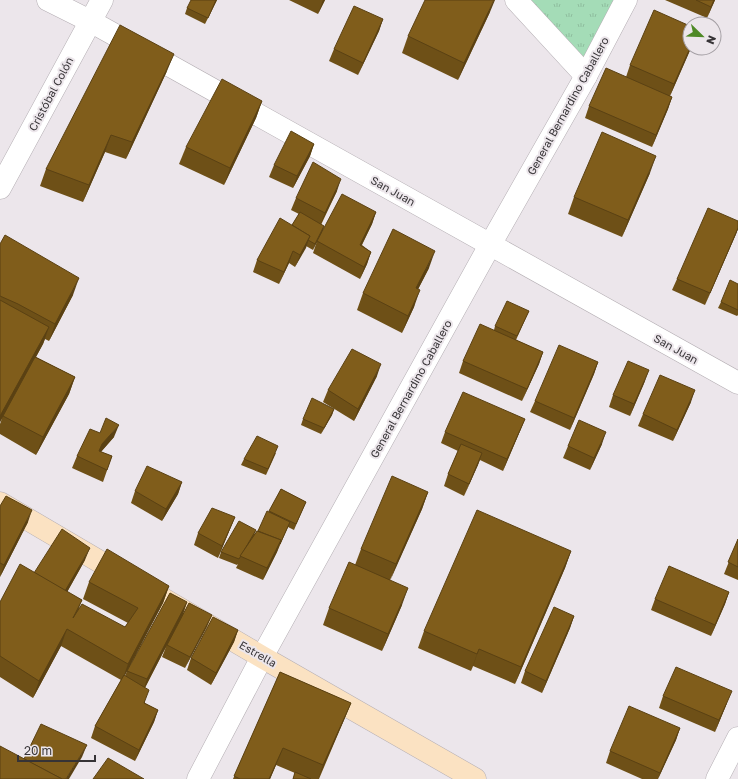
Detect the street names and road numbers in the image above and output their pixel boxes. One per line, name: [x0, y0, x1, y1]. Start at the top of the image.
street label: General Bernardino Caballero: [524, 34, 611, 177]
street label: Cristóbal Colón: [26, 55, 75, 133]
street label: San Juan: [369, 173, 418, 208]
street label: General Bernardino Caballero: [367, 317, 454, 460]
street label: San Juan: [652, 331, 701, 366]
street label: Estrella: [237, 638, 279, 669]

